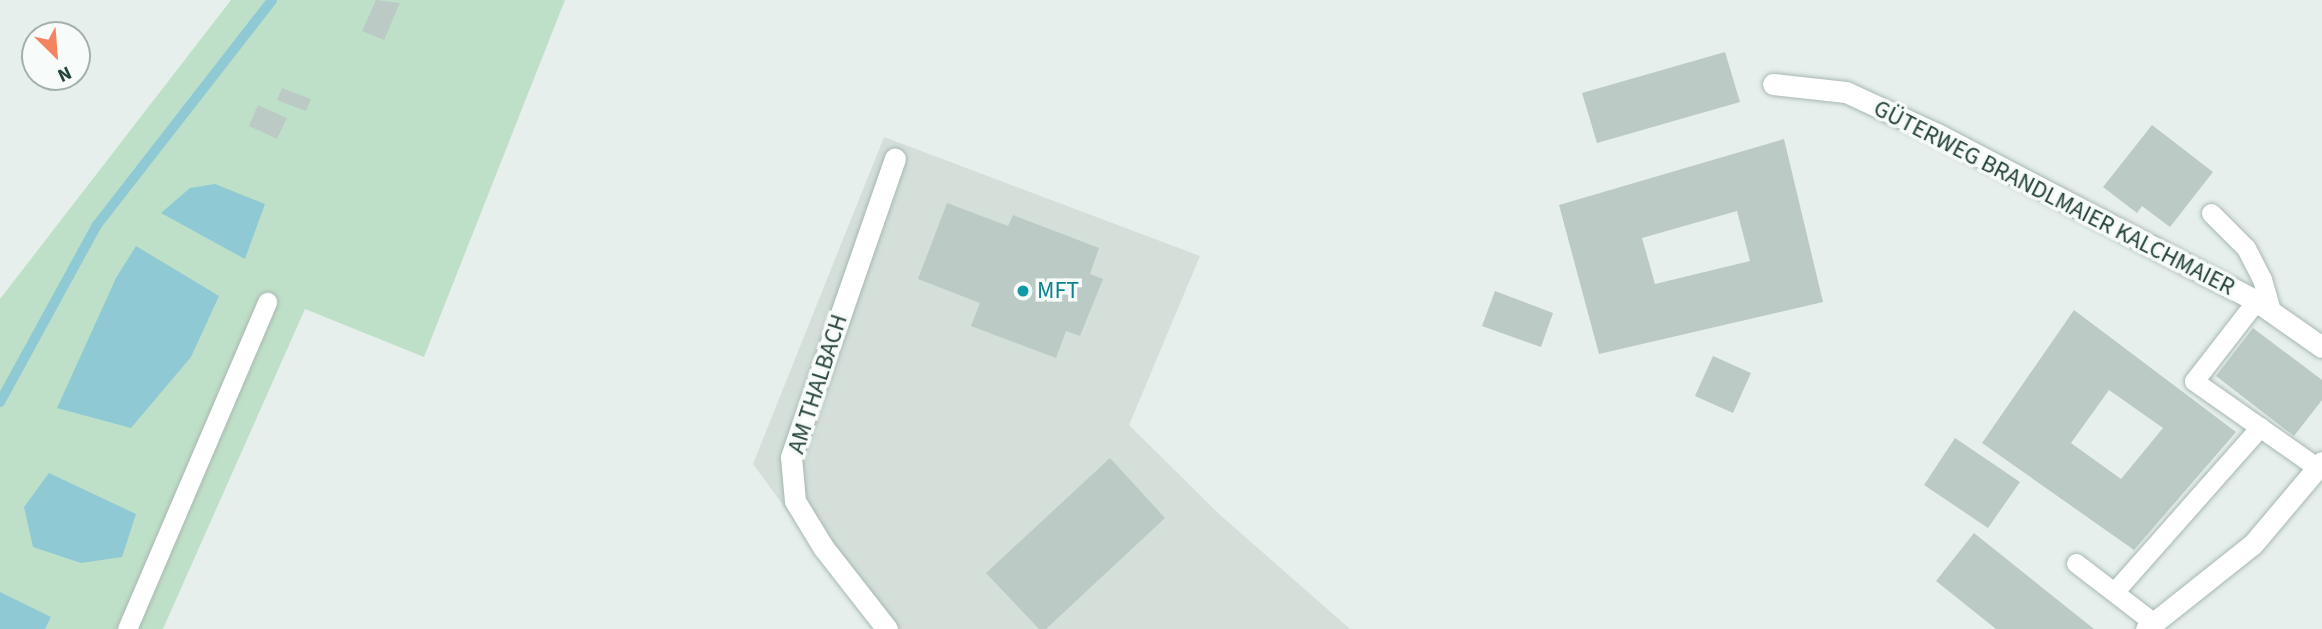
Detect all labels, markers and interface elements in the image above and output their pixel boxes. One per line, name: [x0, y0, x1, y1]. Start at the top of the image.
north arrow: [21, 21, 91, 91]
text: N: [53, 59, 76, 89]
street label: GÜTERWEG BRANDLMAIER KALCHMAIER: [1869, 94, 2239, 302]
place label: MFT: [1037, 277, 1079, 305]
marker: MFT: [1015, 283, 1031, 299]
street label: AM THALBACH: [782, 311, 854, 457]

